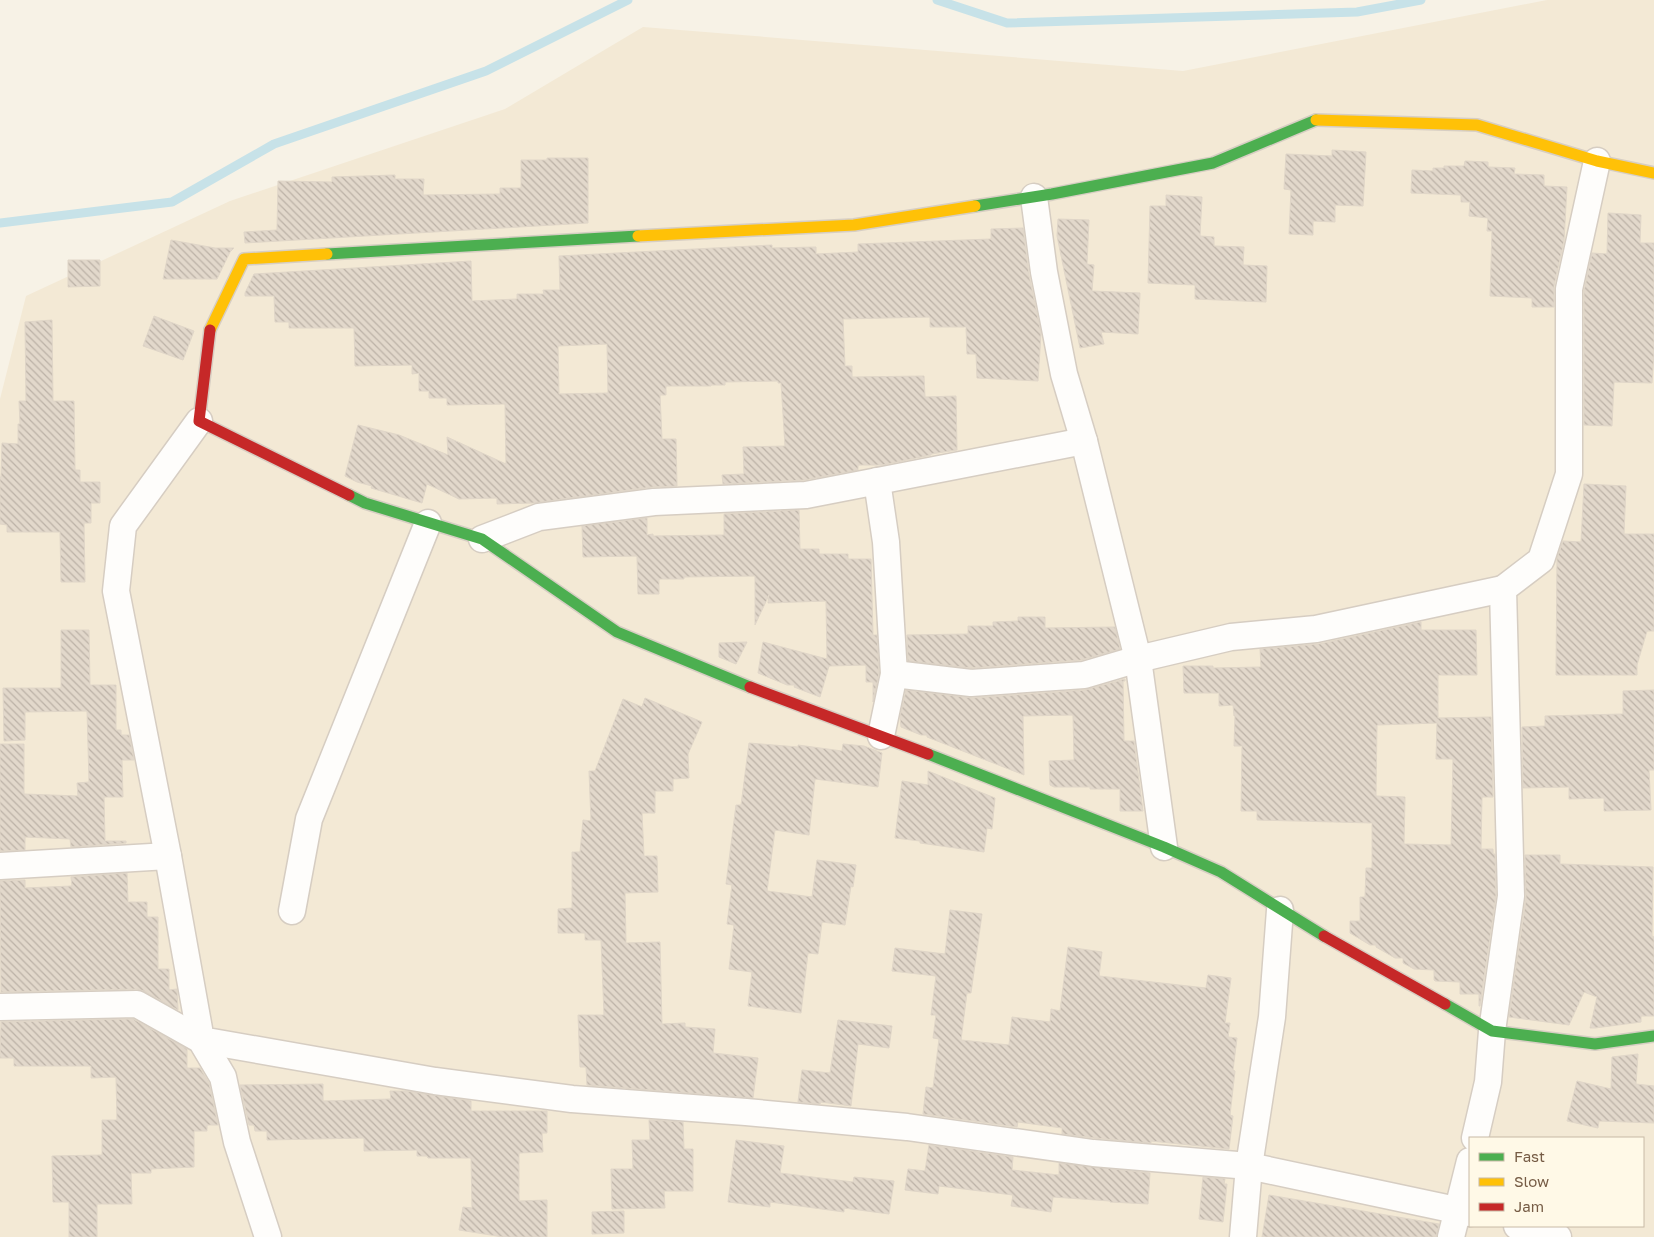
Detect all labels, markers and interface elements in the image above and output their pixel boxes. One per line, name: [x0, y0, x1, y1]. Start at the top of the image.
legend: [1469, 1137, 1644, 1227]
text: Fast: [1514, 1147, 1545, 1165]
text: Slow: [1514, 1172, 1549, 1190]
text: Jam: [1514, 1197, 1544, 1215]

